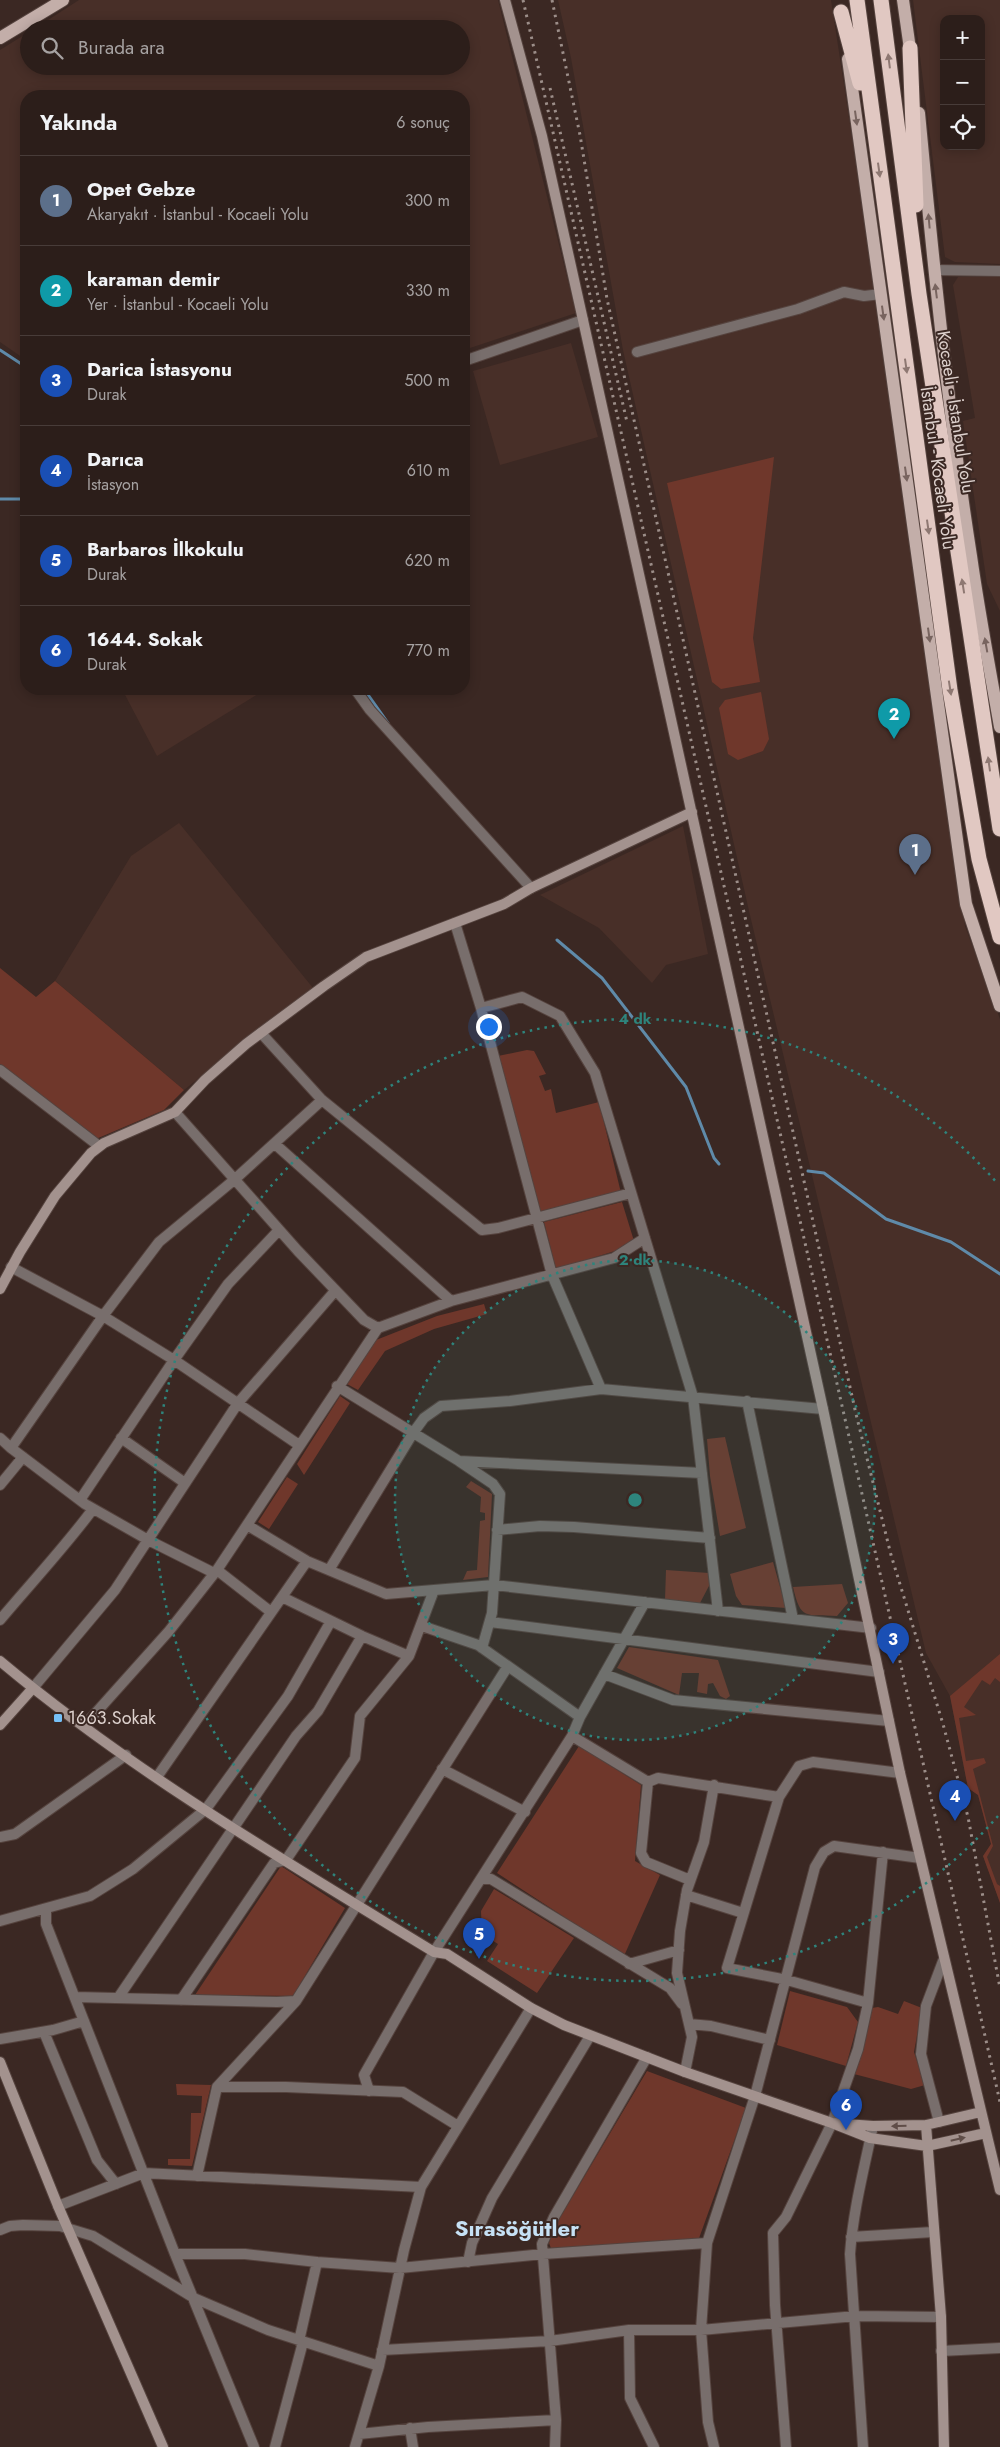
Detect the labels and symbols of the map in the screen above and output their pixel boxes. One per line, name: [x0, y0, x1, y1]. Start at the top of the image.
one-way arrow: [885, 53, 893, 69]
one-way arrow: [852, 110, 860, 126]
one-way arrow: [875, 162, 883, 178]
one-way arrow: [925, 213, 933, 229]
one-way arrow: [932, 283, 940, 299]
one-way arrow: [880, 306, 888, 322]
street label: Kocaeli - İstanbul Yolu: [930, 329, 982, 495]
one-way arrow: [902, 358, 910, 374]
street label: İstanbul - Kocaeli Yolu: [914, 385, 962, 551]
one-way arrow: [902, 466, 910, 482]
one-way arrow: [924, 519, 932, 535]
one-way arrow: [959, 577, 967, 593]
one-way arrow: [925, 627, 933, 643]
one-way arrow: [981, 636, 989, 652]
one-way arrow: [946, 680, 954, 696]
pin: 2: [878, 698, 910, 739]
one-way arrow: [985, 755, 993, 771]
pin: 1: [899, 834, 931, 875]
text: 4 dk: [619, 1008, 652, 1030]
your location: [476, 1014, 502, 1040]
text: 2 dk: [619, 1249, 651, 1271]
centre of rings: [626, 1491, 644, 1509]
pin: 3: [877, 1623, 909, 1664]
place label: 1663.Sokak: [68, 1705, 156, 1731]
marker: 1663.Sokak: [52, 1712, 64, 1724]
pin: 4: [939, 1780, 971, 1821]
pin: 5: [463, 1918, 495, 1959]
pin: 6: [830, 2089, 862, 2130]
one-way arrow: [890, 2122, 906, 2130]
one-way arrow: [951, 2135, 967, 2143]
district label: Sırasöğütler: [455, 2212, 579, 2244]

